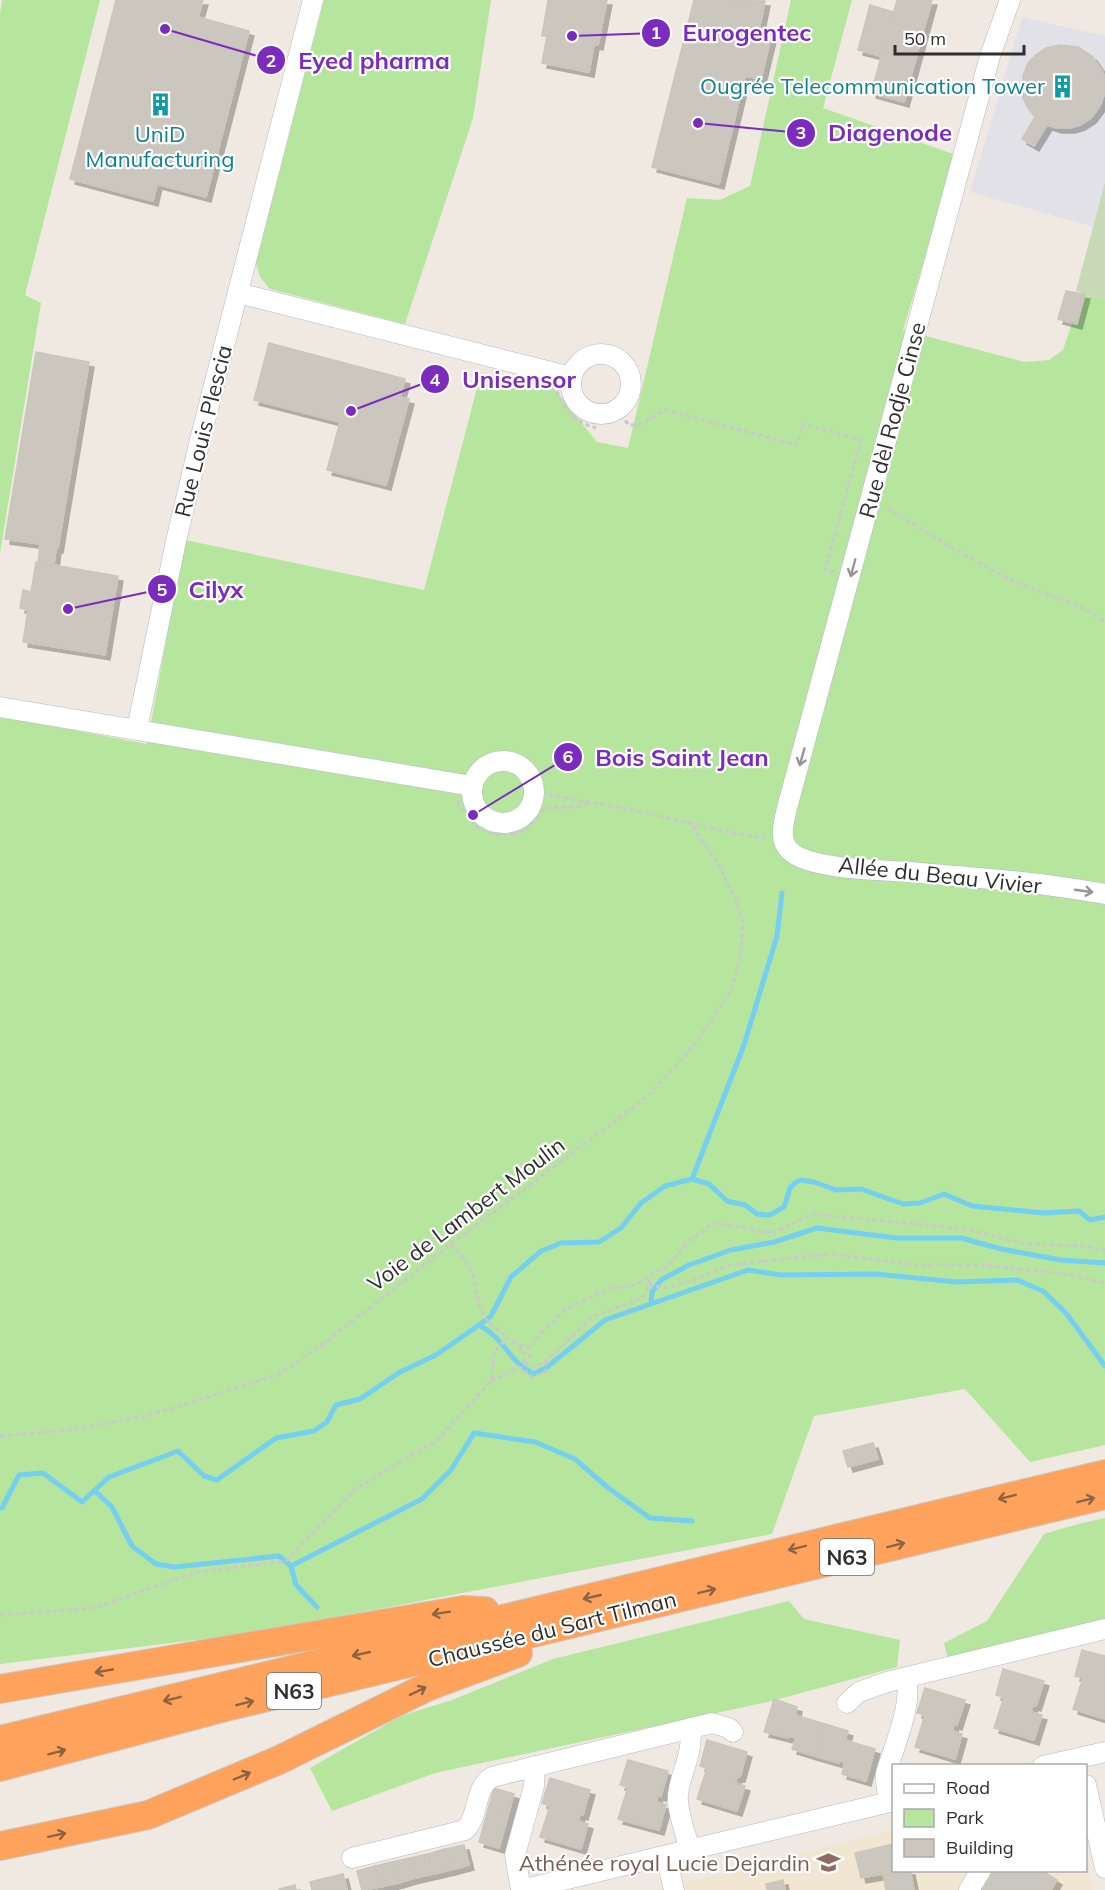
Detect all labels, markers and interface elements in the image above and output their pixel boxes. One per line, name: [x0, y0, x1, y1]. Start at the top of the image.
callout: Eurogentec: [641, 12, 824, 54]
text: Eurogentec: [683, 17, 811, 47]
scale bar: [895, 18, 1024, 56]
text: 1: [651, 21, 661, 44]
text: 50 m: [904, 27, 946, 50]
callout: Eyed pharma: [256, 39, 462, 81]
text: Eyed pharma: [298, 45, 450, 75]
text: 2: [266, 49, 276, 72]
place label: Ougrée Telecommunication Tower: [700, 72, 1045, 100]
building icon: Ougrée Telecommunication Tower: [1050, 73, 1076, 99]
building icon: UniD Manufacturing: [147, 92, 173, 118]
callout: Diagenode: [786, 112, 964, 154]
text: Diagenode: [828, 117, 952, 147]
place label: UniD Manufacturing: [86, 120, 234, 173]
text: 3: [796, 121, 806, 144]
street label: Rue dèl Rodje Cinse: [852, 319, 932, 521]
street label: Rue Louis Plescia: [168, 342, 238, 520]
callout: Unisensor: [420, 358, 588, 400]
text: Unisensor: [462, 364, 576, 394]
text: 4: [430, 368, 441, 391]
one-way arrow: [846, 559, 858, 578]
callout: Cilyx: [147, 568, 256, 610]
text: Cilyx: [189, 574, 244, 604]
text: 5: [157, 578, 168, 601]
callout: Bois Saint Jean: [553, 736, 781, 778]
text: Bois Saint Jean: [595, 742, 769, 772]
text: 6: [563, 745, 574, 768]
one-way arrow: [796, 747, 807, 766]
street label: Allée du Beau Vivier: [837, 850, 1043, 900]
one-way arrow: [1074, 885, 1094, 896]
street label: Voie de Lambert Moulin: [362, 1131, 570, 1297]
one-way arrow: [998, 1492, 1017, 1504]
one-way arrow: [1076, 1493, 1095, 1505]
road number: N63: [820, 1539, 874, 1575]
one-way arrow: [886, 1539, 905, 1551]
one-way arrow: [788, 1542, 807, 1554]
street label: Chaussée du Sart Tilman: [425, 1585, 679, 1673]
one-way arrow: [697, 1585, 716, 1597]
one-way arrow: [582, 1592, 602, 1603]
one-way arrow: [431, 1608, 451, 1619]
one-way arrow: [352, 1648, 371, 1660]
one-way arrow: [94, 1665, 114, 1676]
road number: N63: [267, 1673, 321, 1709]
one-way arrow: [409, 1685, 427, 1697]
one-way arrow: [162, 1693, 181, 1705]
one-way arrow: [235, 1696, 254, 1708]
one-way arrow: [47, 1746, 66, 1758]
legend: [892, 1764, 1087, 1872]
one-way arrow: [233, 1769, 251, 1780]
text: Road: [946, 1776, 990, 1799]
text: Park: [946, 1806, 985, 1829]
one-way arrow: [48, 1828, 67, 1840]
text: Building: [946, 1836, 1014, 1859]
place label: Athénée royal Lucie Dejardin: [519, 1849, 810, 1877]
school or university icon: Athénée royal Lucie Dejardin: [815, 1850, 841, 1876]

